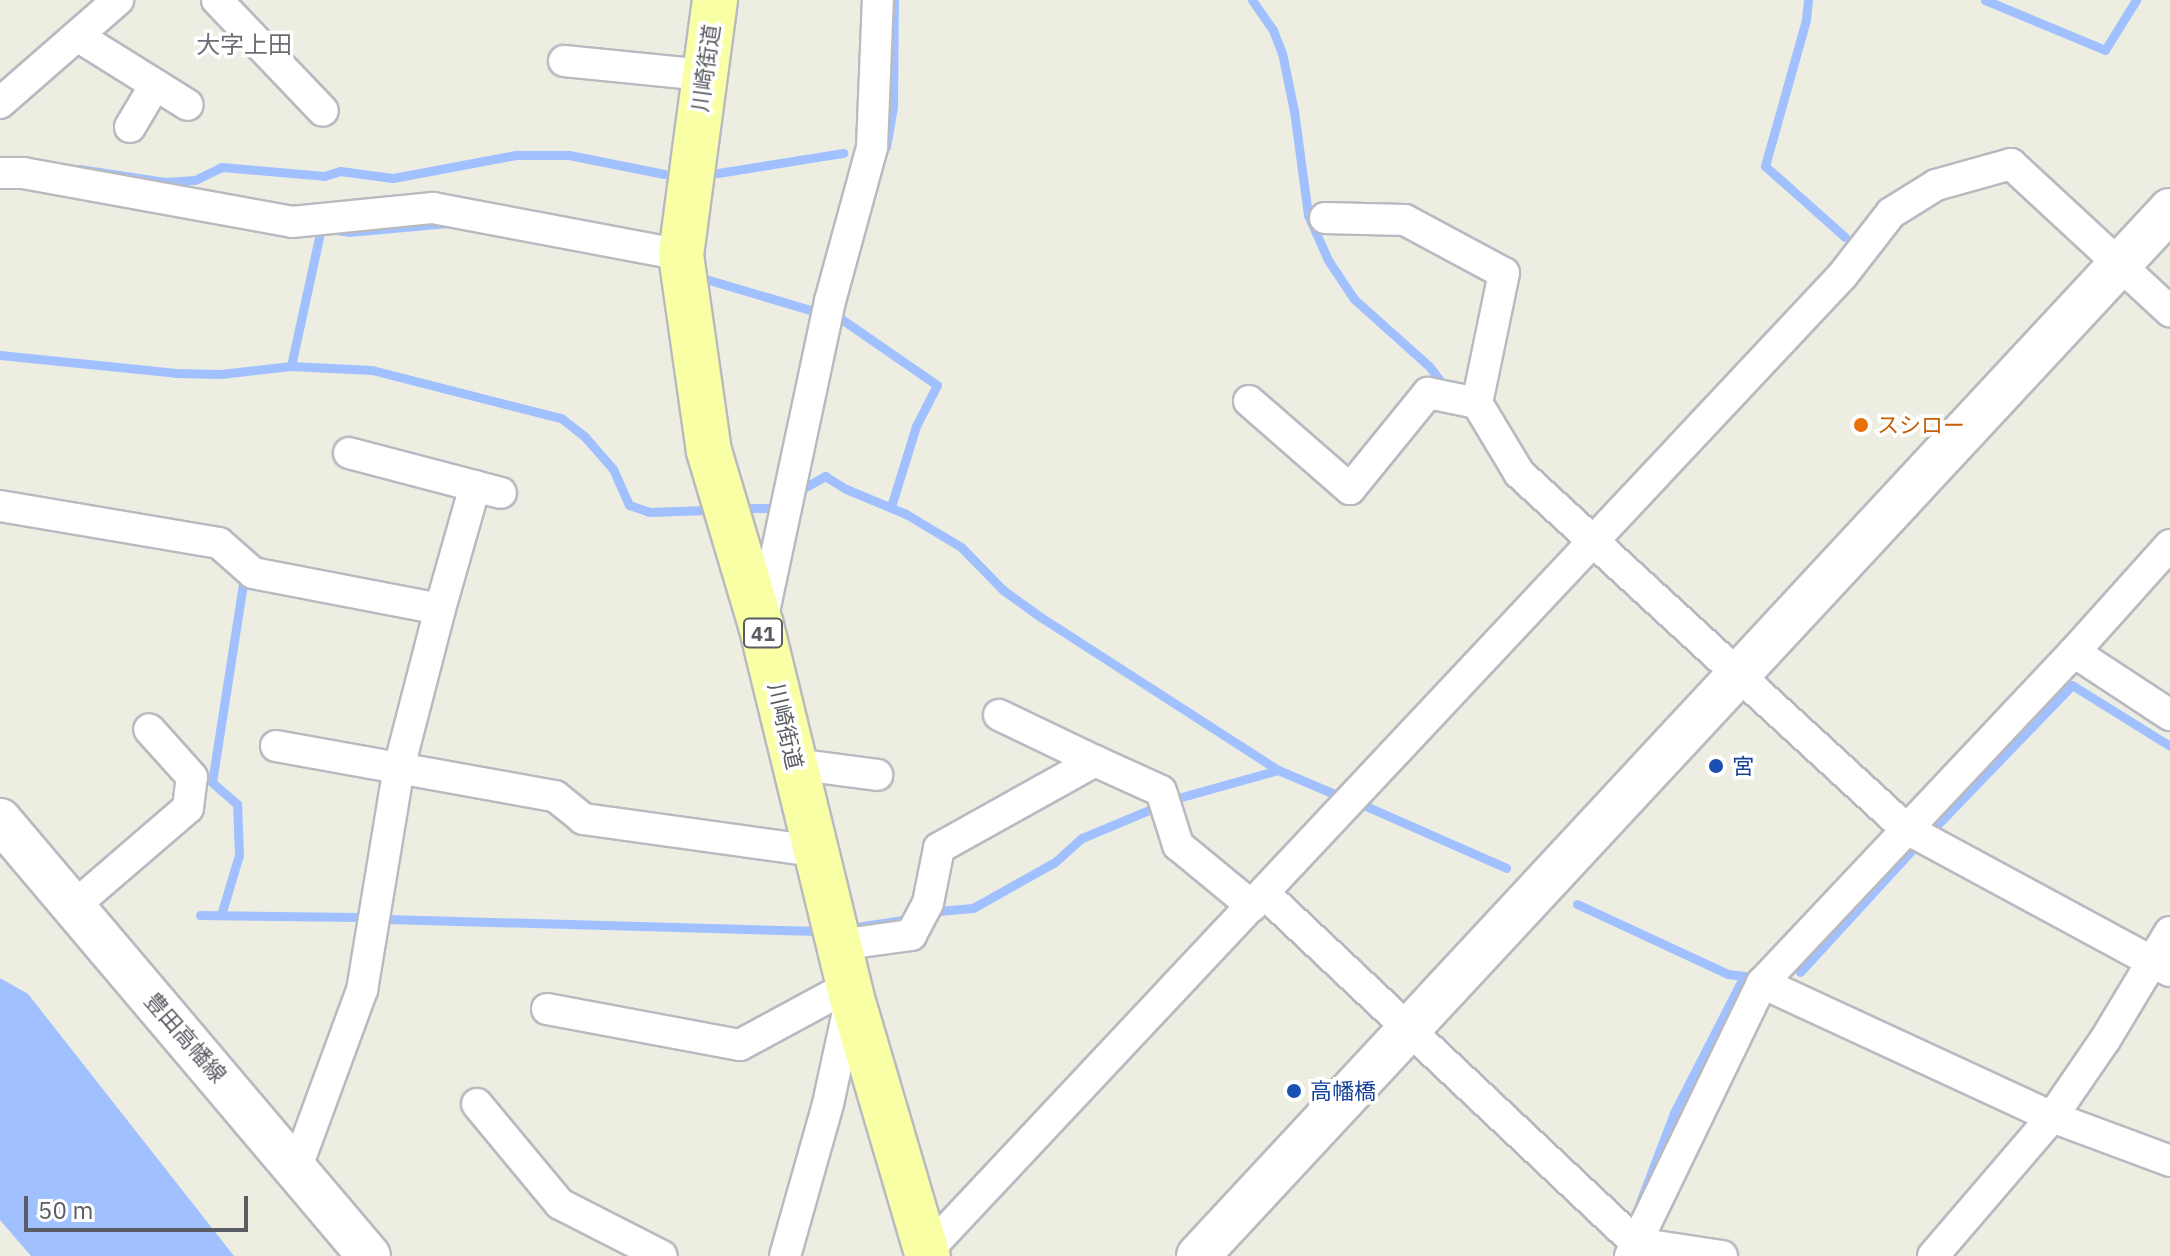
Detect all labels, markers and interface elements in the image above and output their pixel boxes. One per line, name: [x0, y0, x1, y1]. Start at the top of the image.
street label: 川崎街道: [686, 23, 724, 113]
district label: 大字上田: [196, 31, 292, 59]
place label: スシロー: [1877, 412, 1965, 438]
marker: スシロー: [1852, 416, 1870, 434]
road number: 41: [743, 617, 783, 649]
street label: 川崎街道: [763, 680, 809, 772]
place label: 宮: [1732, 753, 1754, 779]
marker: 宮: [1707, 757, 1725, 775]
street label: 豊田高幡線: [140, 987, 232, 1087]
place label: 高幡橋: [1310, 1078, 1376, 1104]
marker: 高幡橋: [1285, 1082, 1303, 1100]
scale bar: [28, 1180, 252, 1230]
text: 50 m: [38, 1194, 93, 1226]

